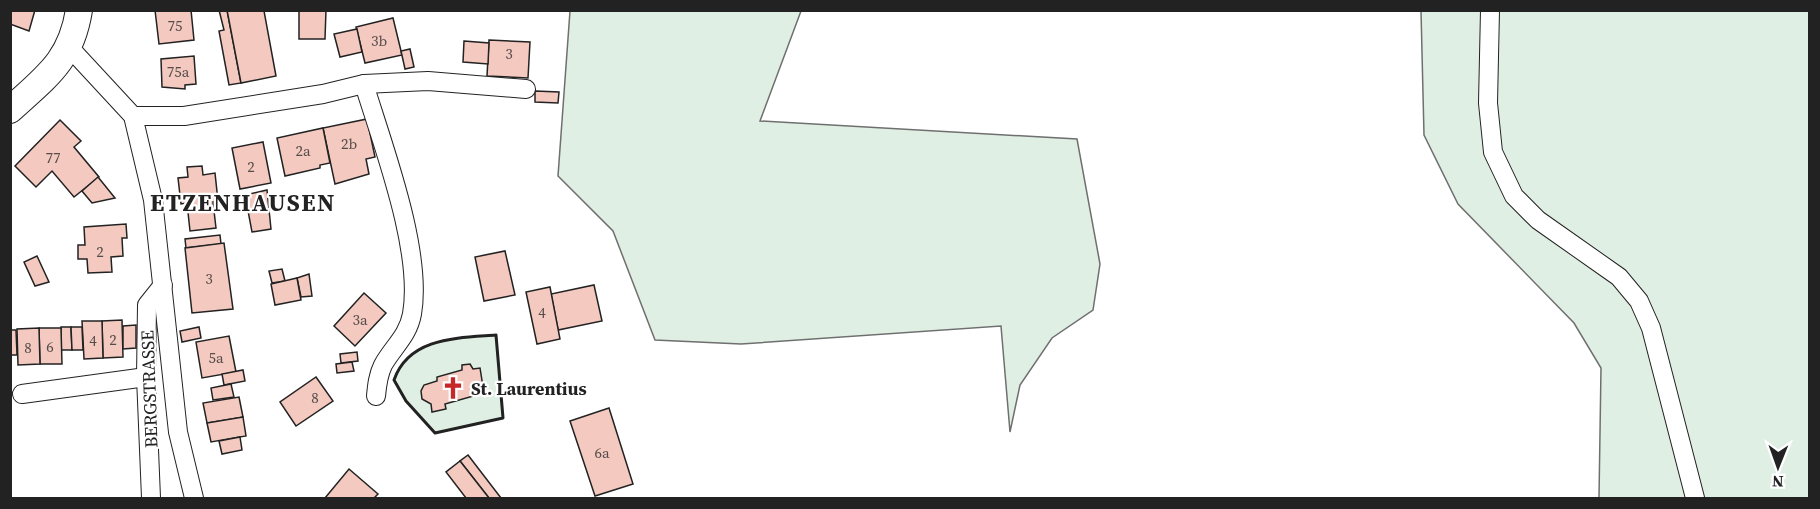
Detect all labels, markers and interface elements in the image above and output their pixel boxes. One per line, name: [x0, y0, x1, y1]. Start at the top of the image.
house number: 75: [167, 15, 183, 36]
house number: 3b: [371, 30, 387, 51]
house number: 3: [505, 43, 513, 64]
house number: 75a: [167, 61, 190, 82]
house number: 2b: [341, 133, 357, 154]
house number: 2a: [295, 140, 311, 161]
house number: 77: [45, 147, 61, 168]
house number: 2: [247, 156, 255, 177]
district label: ETZENHAUSEN: [150, 186, 336, 219]
house number: 2: [96, 241, 104, 262]
house number: 3: [205, 268, 213, 289]
house number: 4: [538, 302, 546, 323]
house number: 3a: [352, 309, 368, 330]
house number: 2: [109, 329, 117, 350]
street label: BERGSTRASSE: [134, 329, 164, 448]
house number: 4: [89, 330, 97, 351]
house number: 6: [46, 336, 54, 357]
house number: 8: [24, 337, 32, 358]
house number: 5a: [208, 347, 224, 368]
church icon: St. Laurentius: [440, 375, 466, 401]
place label: St. Laurentius: [471, 376, 587, 401]
house number: 8: [311, 387, 319, 408]
north arrow: [1748, 437, 1808, 497]
house number: 6a: [594, 442, 610, 463]
text: N: [1771, 471, 1784, 493]

